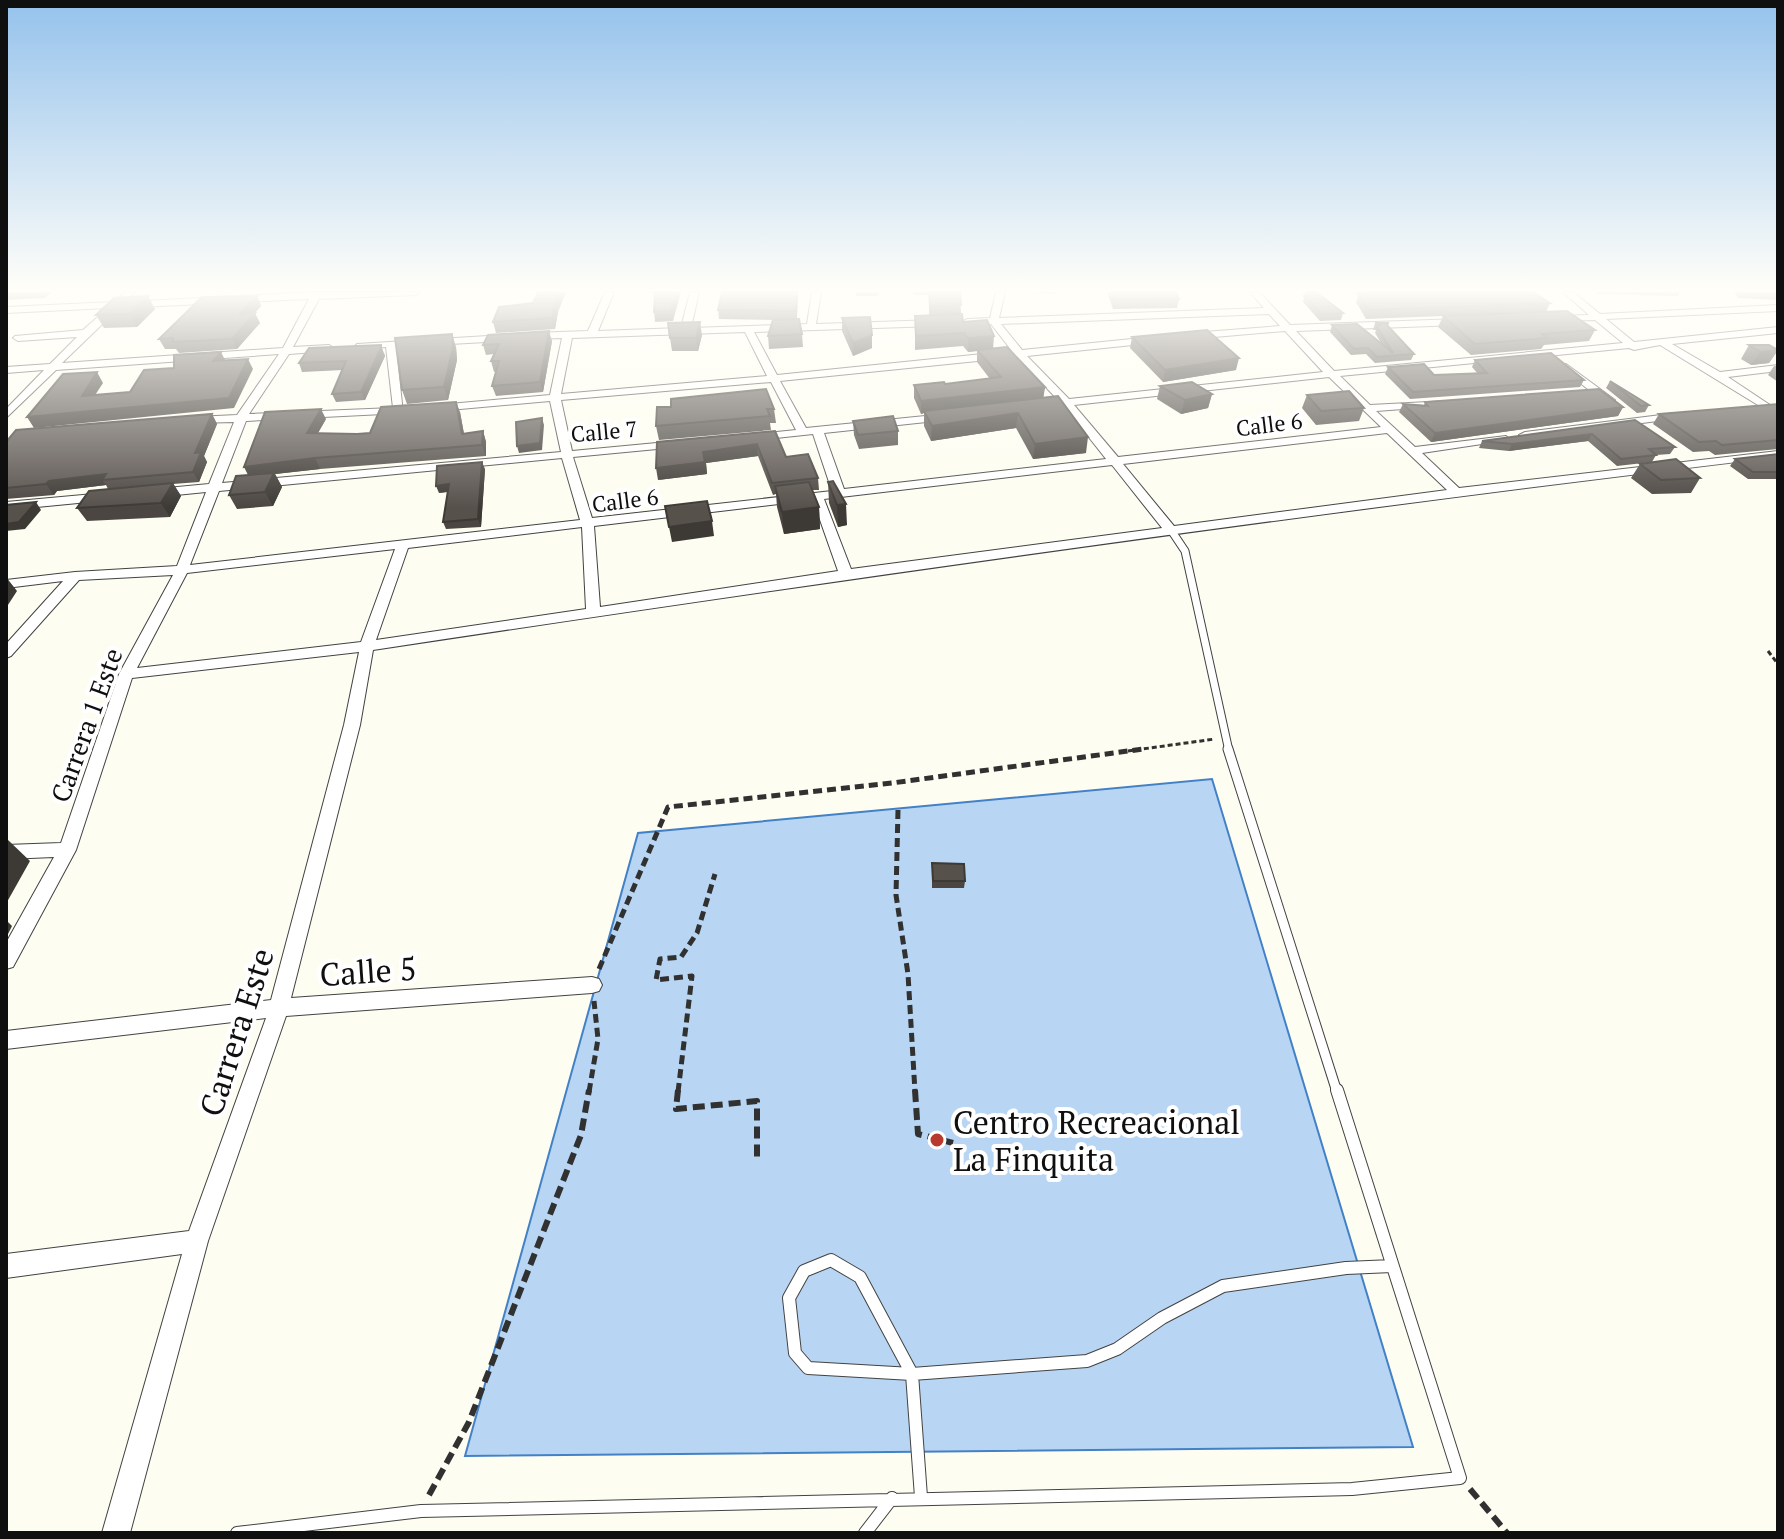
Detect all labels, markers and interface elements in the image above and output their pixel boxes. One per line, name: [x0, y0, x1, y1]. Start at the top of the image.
street label: Calle 6: [1234, 406, 1304, 442]
street label: Calle 7: [570, 414, 638, 448]
street label: Calle 6: [590, 482, 660, 518]
street label: Carrera 1 Este: [42, 643, 130, 807]
street label: Carrera Este: [189, 943, 283, 1121]
street label: Calle 5: [318, 947, 418, 995]
place label: Centro Recreacional La Finquita: [953, 1101, 1240, 1180]
marker: Centro Recreacional La Finquita: [928, 1131, 946, 1149]

